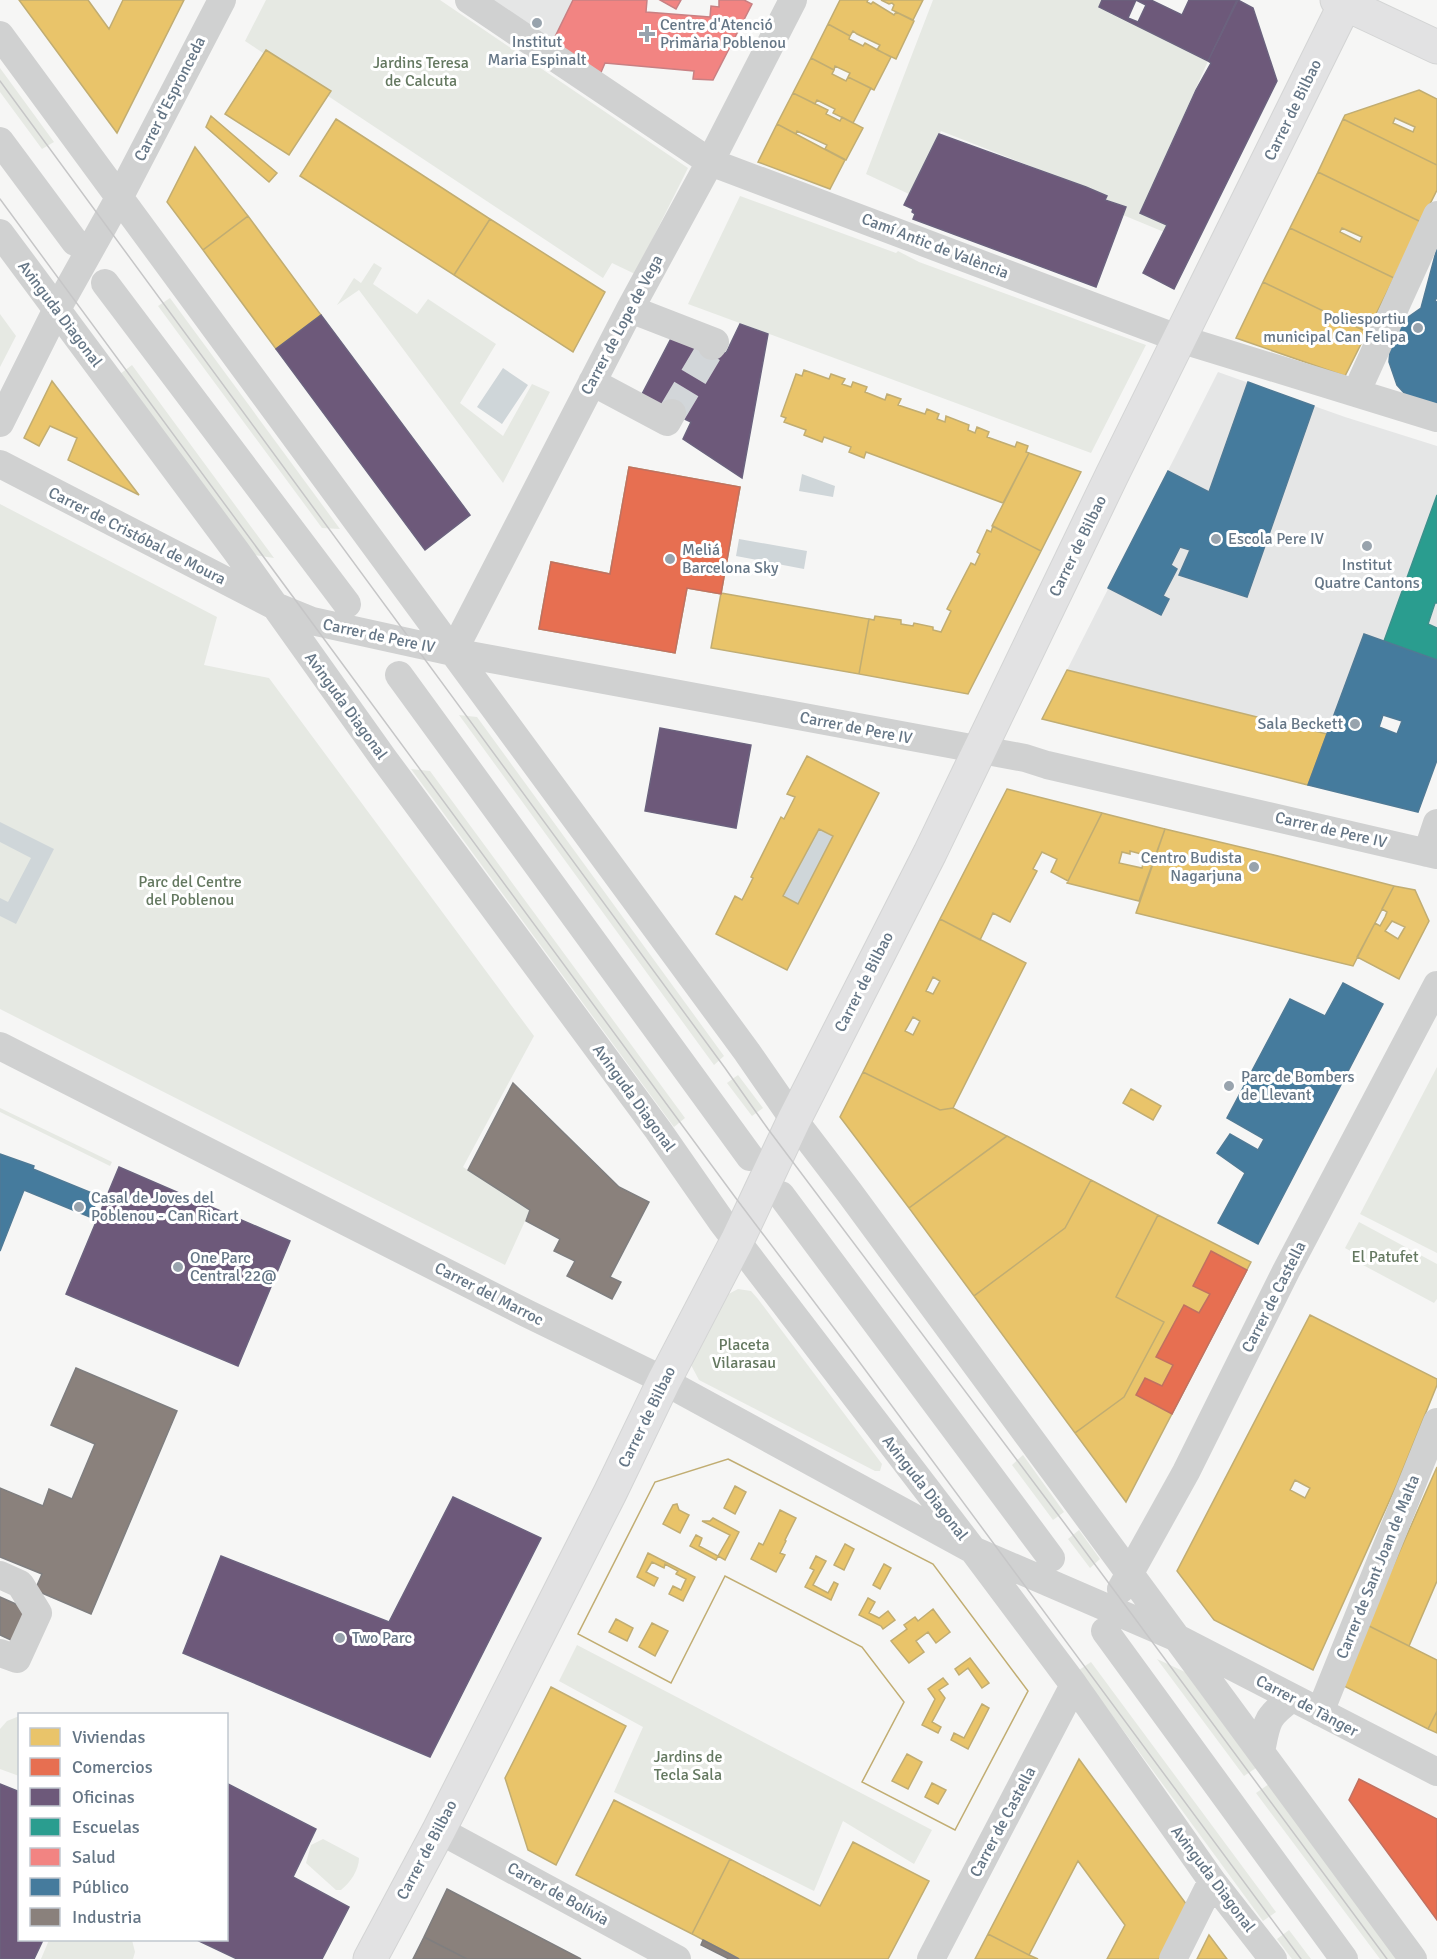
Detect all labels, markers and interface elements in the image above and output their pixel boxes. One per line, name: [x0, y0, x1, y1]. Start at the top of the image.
place label: Centre d'Atenció Primària Poblenou: [660, 15, 786, 53]
marker: Institut Maria Espinalt: [530, 16, 544, 30]
marker: Centre d'Atenció Primària Poblenou: [638, 25, 656, 43]
place label: Institut Maria Espinalt: [488, 32, 587, 70]
street label: Carrer d'Espronceda: [130, 33, 210, 165]
park label: Jardins Teresa de Calcuta: [373, 53, 469, 91]
street label: Carrer de Bilbao: [1260, 56, 1326, 164]
street label: Camí Antic de València: [859, 209, 1011, 283]
street label: Carrer de Lope de Vega: [577, 252, 667, 398]
street label: Avinguda Diagonal: [13, 257, 107, 371]
place label: Poliesportiu municipal Can Felipa: [1263, 309, 1406, 347]
marker: Poliesportiu municipal Can Felipa: [1411, 321, 1425, 335]
street label: Carrer de Cristóbal de Moura: [45, 483, 229, 589]
street label: Carrer de Bilbao: [1045, 492, 1111, 600]
place label: Escola Pere IV: [1228, 529, 1324, 549]
marker: Escola Pere IV: [1209, 532, 1223, 546]
marker: Institut Quatre Cantons: [1360, 539, 1374, 553]
place label: Meliá Barcelona Sky: [682, 540, 779, 578]
marker: Meliá Barcelona Sky: [663, 552, 677, 566]
place label: Institut Quatre Cantons: [1314, 555, 1420, 593]
street label: Carrer de Pere IV: [321, 614, 437, 658]
street label: Avinguda Diagonal: [300, 648, 392, 764]
street label: Carrer de Pere IV: [798, 707, 914, 749]
place label: Sala Beckett: [1257, 714, 1343, 734]
marker: Sala Beckett: [1348, 717, 1362, 731]
street label: Carrer de Pere IV: [1273, 807, 1389, 853]
place label: Centro Budista Nagarjuna: [1141, 848, 1242, 886]
marker: Centro Budista Nagarjuna: [1247, 860, 1261, 874]
park label: Parc del Centre del Poblenou: [138, 872, 242, 910]
street label: Carrer de Bilbao: [830, 928, 898, 1036]
street label: Avinguda Diagonal: [588, 1040, 680, 1156]
place label: Parc de Bombers de Llevant: [1241, 1067, 1355, 1105]
marker: Parc de Bombers de Llevant: [1222, 1079, 1236, 1093]
place label: Casal de Joves del Poblenou - Can Ricart: [91, 1188, 239, 1226]
marker: Casal de Joves del Poblenou - Can Ricart: [72, 1200, 86, 1214]
street label: Carrer de Castella: [1237, 1238, 1311, 1356]
park label: El Patufet: [1351, 1247, 1419, 1267]
place label: One Parc Central 22@: [190, 1248, 276, 1286]
street label: Carrer del Marroc: [431, 1258, 547, 1330]
marker: One Parc Central 22@: [171, 1260, 185, 1274]
park label: Placeta Vilarasau: [712, 1335, 776, 1373]
street label: Carrer de Bilbao: [614, 1363, 680, 1471]
street label: Avinguda Diagonal: [878, 1431, 972, 1545]
street label: Carrer de Sant Joan de Malta: [1332, 1472, 1424, 1662]
place label: Two Parc: [352, 1628, 412, 1648]
marker: Two Parc: [333, 1631, 347, 1645]
street label: Carrer de Tànger: [1252, 1671, 1362, 1741]
legend: [18, 1713, 228, 1941]
text: Viviendas: [72, 1726, 145, 1748]
park label: Jardins de Tecla Sala: [653, 1747, 723, 1785]
text: Comercios: [72, 1756, 153, 1778]
street label: Carrer de Castella: [966, 1763, 1040, 1881]
text: Oficinas: [72, 1786, 135, 1808]
street label: Carrer de Bilbao: [392, 1797, 462, 1903]
text: Escuelas: [72, 1816, 140, 1838]
street label: Avinguda Diagonal: [1166, 1822, 1260, 1936]
text: Salud: [72, 1846, 116, 1868]
street label: Carrer de Bolívia: [504, 1858, 612, 1930]
text: Público: [72, 1876, 129, 1898]
text: Industria: [72, 1906, 142, 1928]

